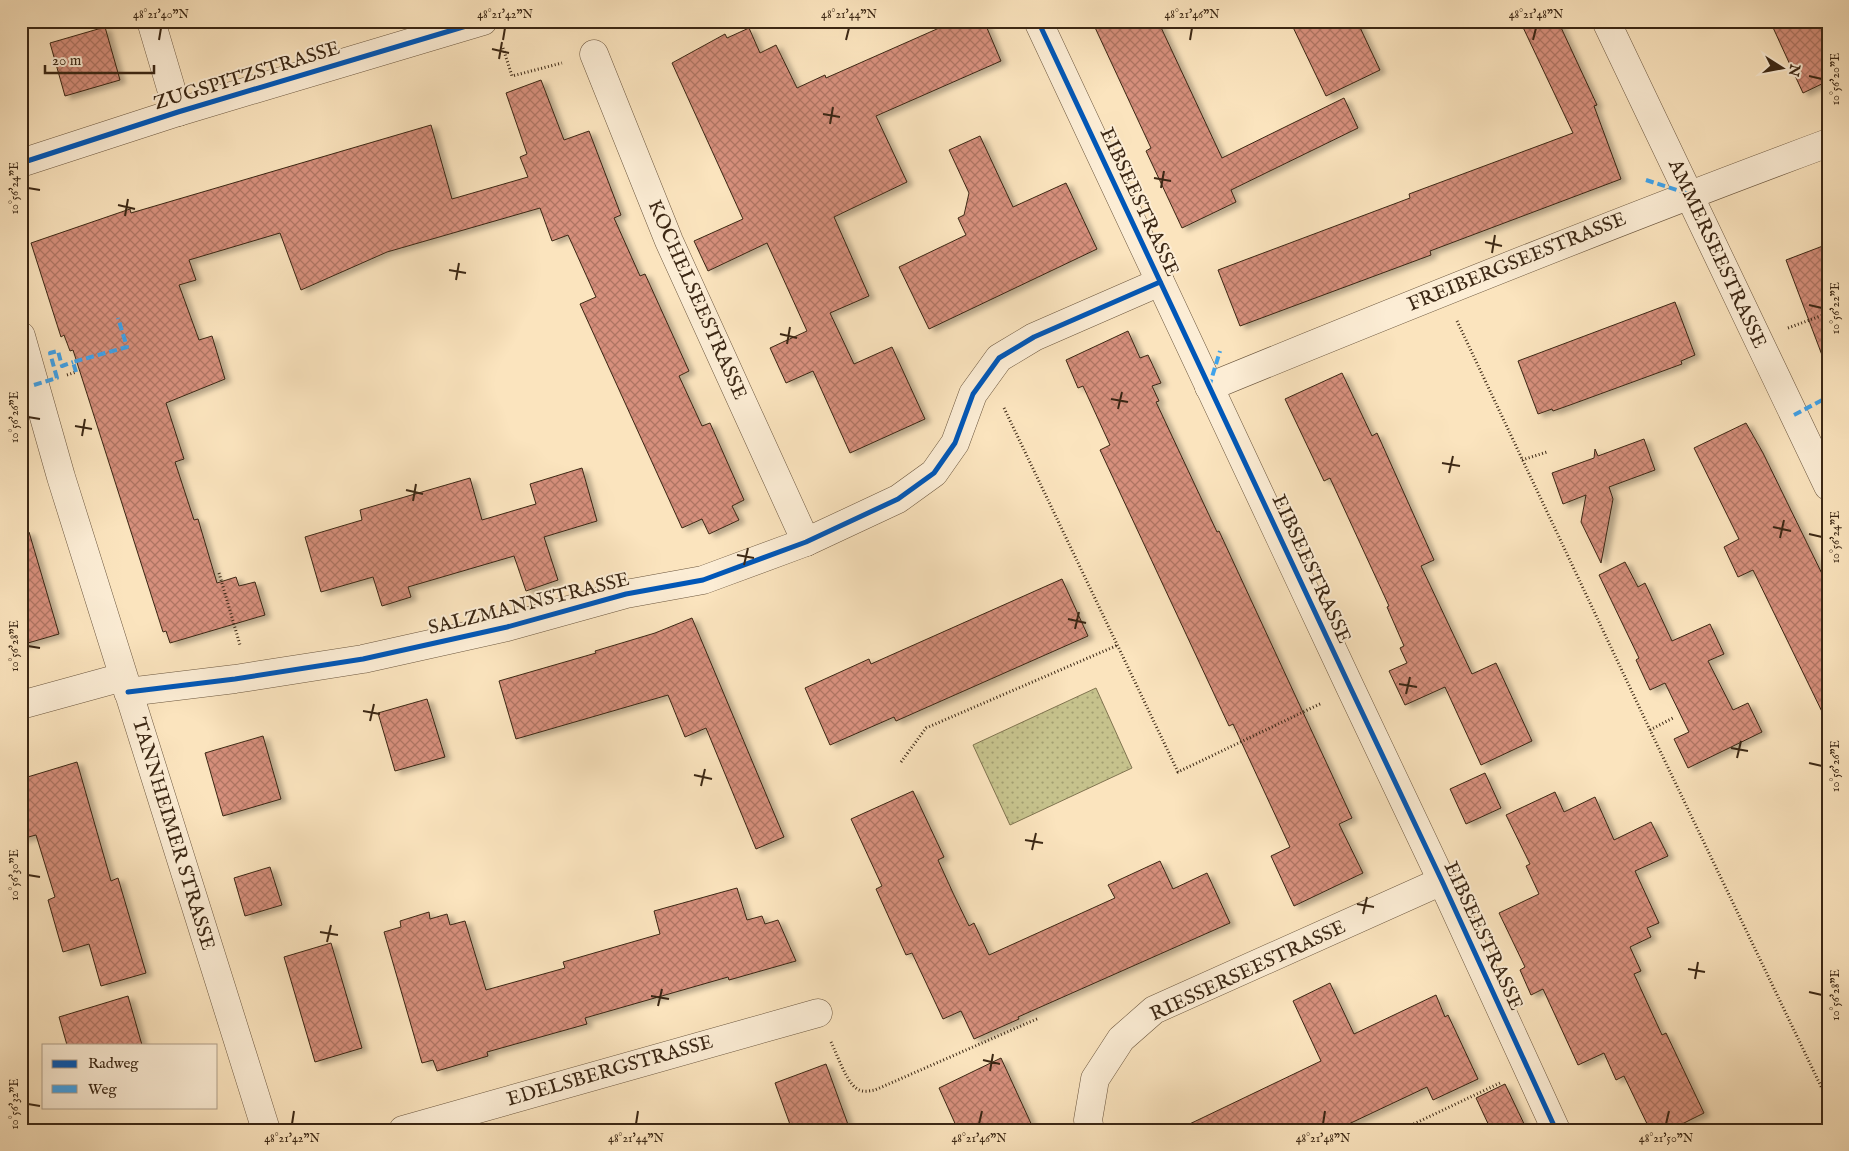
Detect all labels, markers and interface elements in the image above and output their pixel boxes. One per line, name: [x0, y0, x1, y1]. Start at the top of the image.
text: 48°21'40"N: [133, 7, 190, 22]
text: 48°21'42"N: [477, 7, 533, 22]
text: 48°21'44"N: [821, 7, 878, 22]
text: 48°21'46"N: [1164, 7, 1220, 22]
text: 48°21'48"N: [1509, 7, 1564, 22]
street label: ZUGSPITZSTRASSE: [151, 36, 343, 116]
scale bar: [45, 42, 154, 74]
north arrow: [1756, 42, 1806, 92]
text: 20 m: [52, 51, 82, 70]
text: 10°56'20"E: [1828, 53, 1843, 105]
text: N: [1784, 62, 1804, 78]
street label: EIBSEESTRASSE: [1094, 124, 1185, 281]
street label: AMMERSEESTRASSE: [1662, 155, 1772, 353]
text: 10°56'24"E: [7, 162, 22, 214]
street label: KOCHELSEESTRASSE: [642, 196, 752, 404]
street label: FREIBERGSEESTRASSE: [1404, 207, 1630, 317]
text: 10°56'22"E: [1828, 282, 1843, 334]
text: 10°56'26"E: [7, 391, 22, 443]
street label: EIBSEESTRASSE: [1266, 491, 1357, 648]
text: 10°56'24"E: [1828, 511, 1843, 563]
street label: SALZMANNSTRASSE: [426, 567, 632, 641]
text: 10°56'28"E: [7, 620, 22, 672]
street label: TANNHEIMER STRASSE: [126, 715, 220, 953]
text: 10°56'26"E: [1828, 740, 1843, 792]
text: 10°56'30"E: [7, 849, 22, 901]
street label: EIBSEESTRASSE: [1438, 858, 1529, 1015]
street label: RIESSERSEESTRASSE: [1146, 915, 1350, 1027]
text: 10°56'28"E: [1828, 969, 1843, 1021]
street label: EDELSBERGSTRASSE: [504, 1030, 716, 1112]
legend: [42, 1044, 218, 1108]
text: Radweg: [88, 1054, 139, 1073]
text: 10°56'32"E: [7, 1078, 22, 1130]
text: Weg: [88, 1080, 117, 1099]
text: 48°21'42"N: [264, 1131, 320, 1146]
text: 48°21'44"N: [608, 1131, 665, 1146]
text: 48°21'46"N: [951, 1131, 1007, 1146]
text: 48°21'48"N: [1296, 1131, 1351, 1146]
text: 48°21'50"N: [1639, 1131, 1694, 1146]

